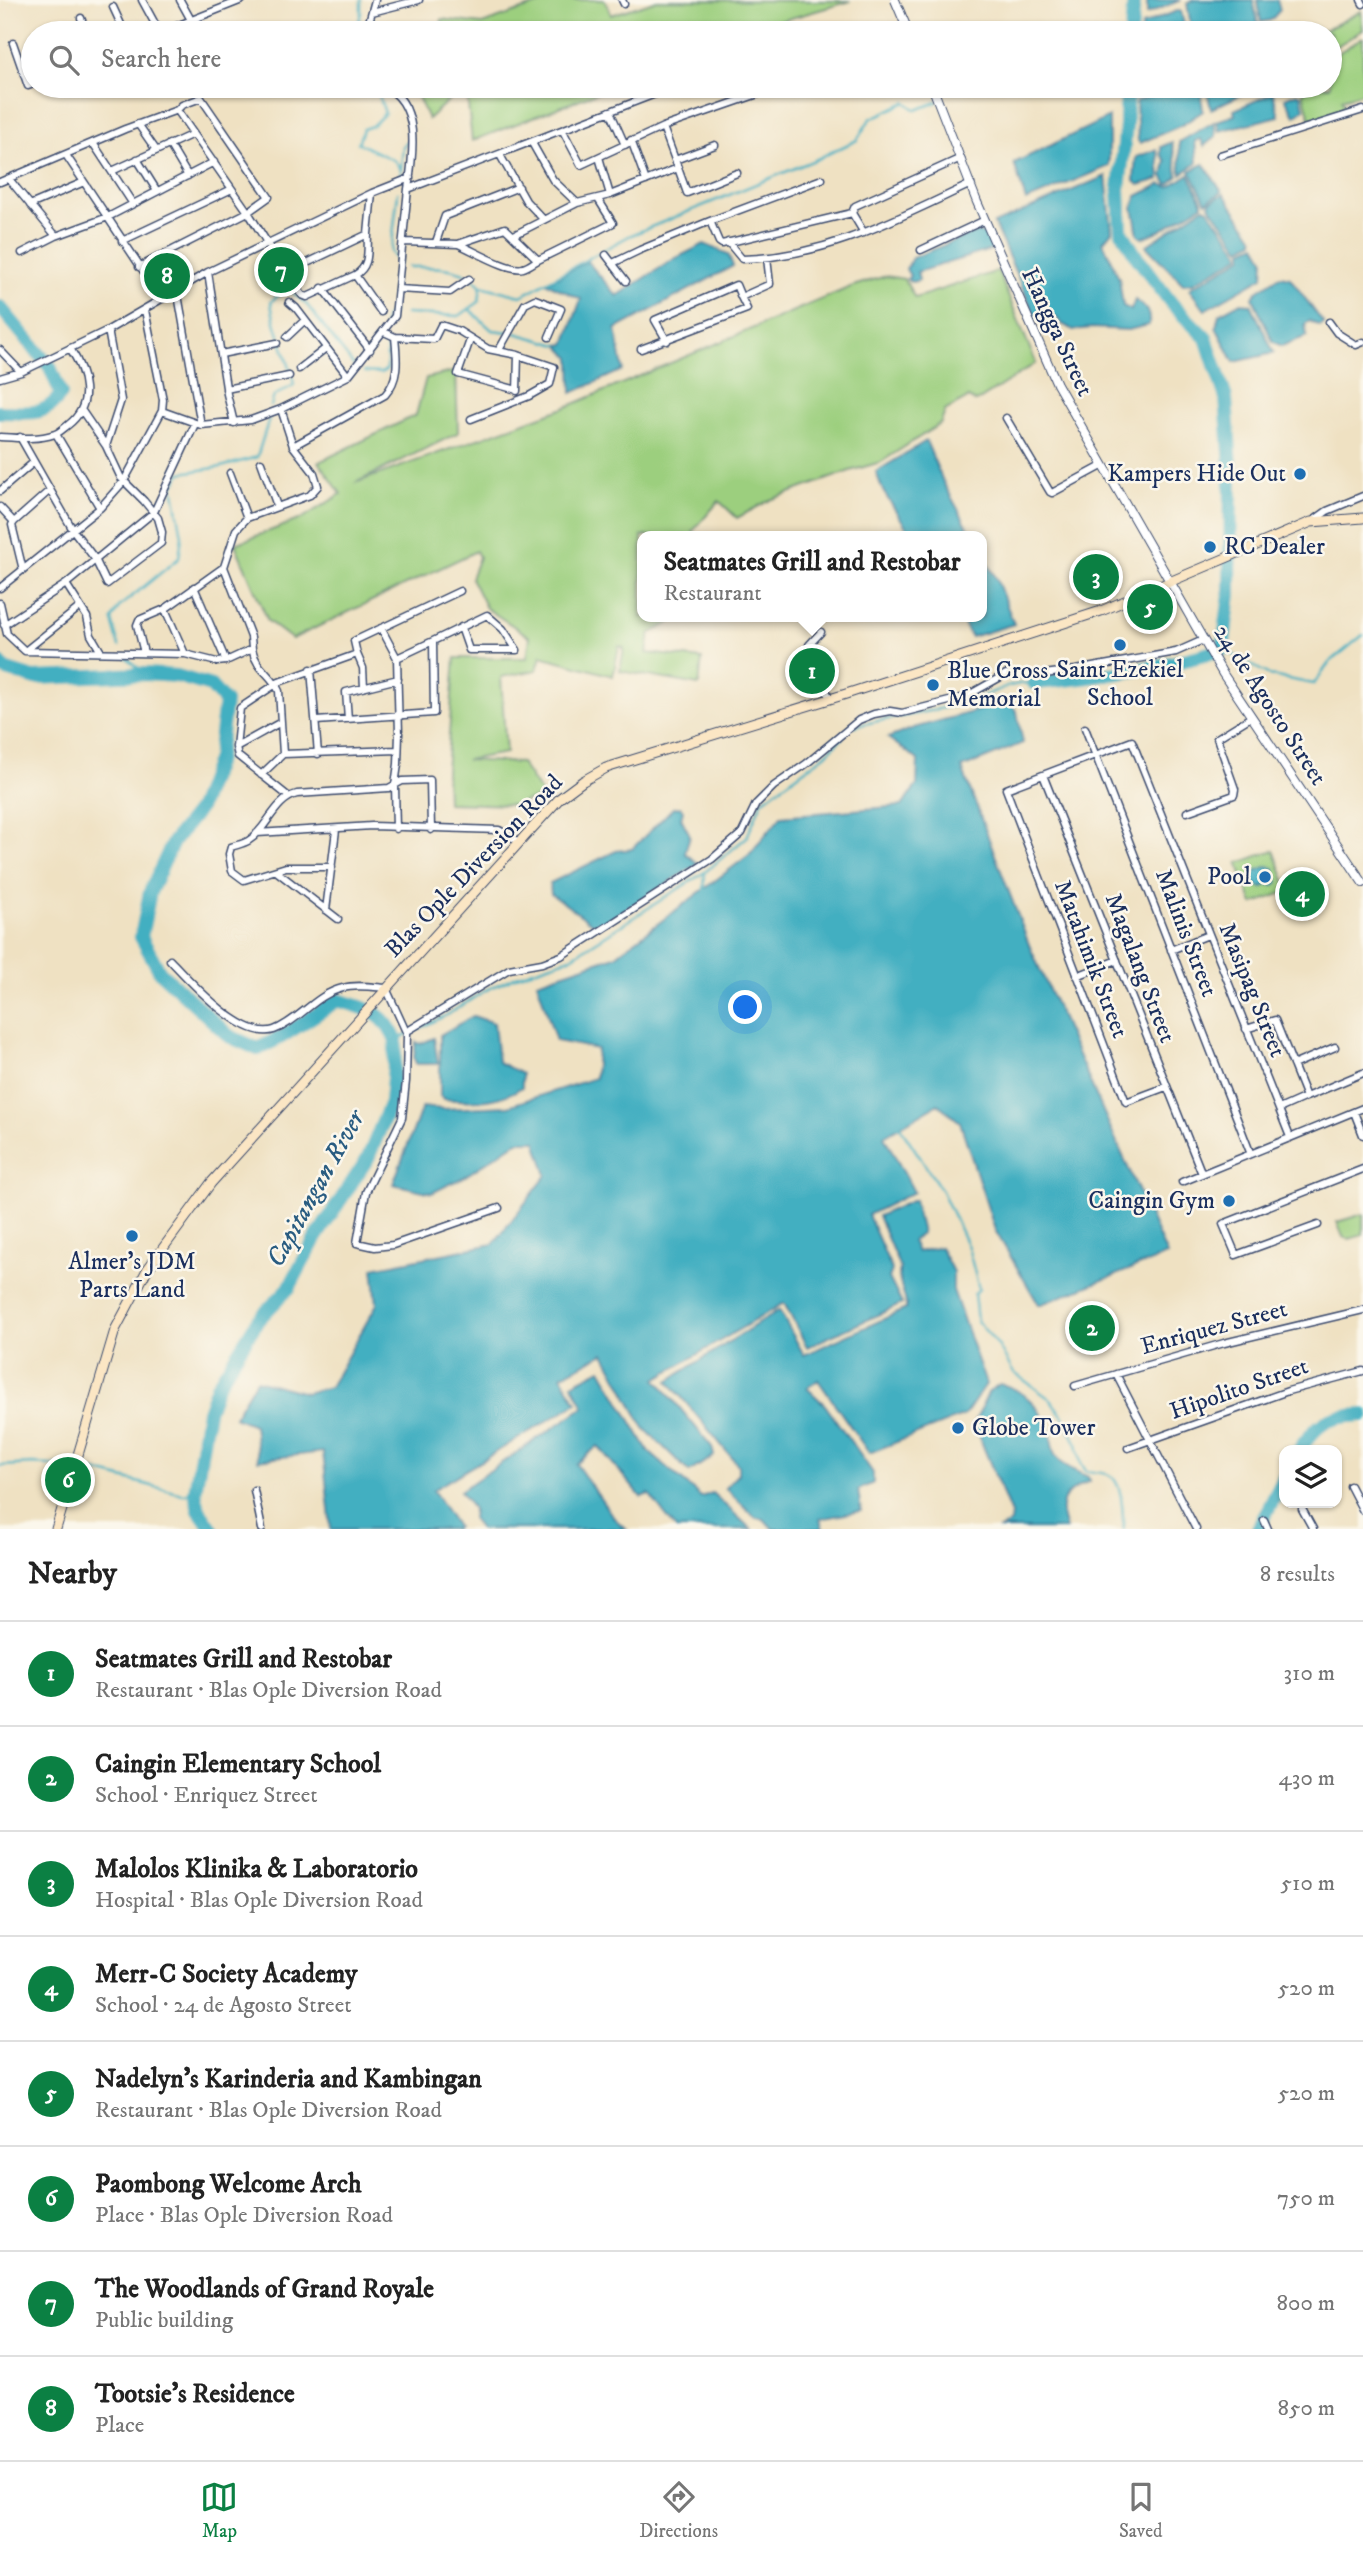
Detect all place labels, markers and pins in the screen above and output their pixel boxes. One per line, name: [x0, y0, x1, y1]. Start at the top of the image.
pin: 7: [258, 244, 304, 296]
pin: 8: [144, 250, 190, 302]
place label: Kampers Hide Out: [1107, 459, 1286, 489]
marker: Kampers Hide Out: [1292, 466, 1308, 482]
place label: RC Dealer: [1224, 532, 1325, 562]
marker: RC Dealer: [1202, 539, 1218, 555]
pin: 3: [1073, 551, 1119, 603]
pin: 5: [1127, 581, 1173, 633]
marker: Saint Ezekiel School: [1112, 637, 1128, 653]
pin: 1: [789, 645, 835, 697]
place label: Saint Ezekiel School: [1057, 655, 1184, 713]
place label: Blue Cross Memorial: [947, 656, 1048, 714]
marker: Blue Cross Memorial: [925, 677, 941, 693]
place label: Pool: [1207, 862, 1252, 892]
pin: 4: [1279, 868, 1325, 920]
marker: Pool: [1257, 869, 1273, 885]
place label: Caingin Gym: [1088, 1186, 1215, 1216]
marker: Caingin Gym: [1221, 1193, 1237, 1209]
marker: Almer's JDM Parts Land: [124, 1228, 140, 1244]
place label: Almer's JDM Parts Land: [68, 1247, 196, 1305]
pin: 2: [1069, 1302, 1115, 1354]
place label: Globe Tower: [972, 1413, 1095, 1443]
marker: Globe Tower: [950, 1420, 966, 1436]
pin: 6: [45, 1454, 91, 1506]

